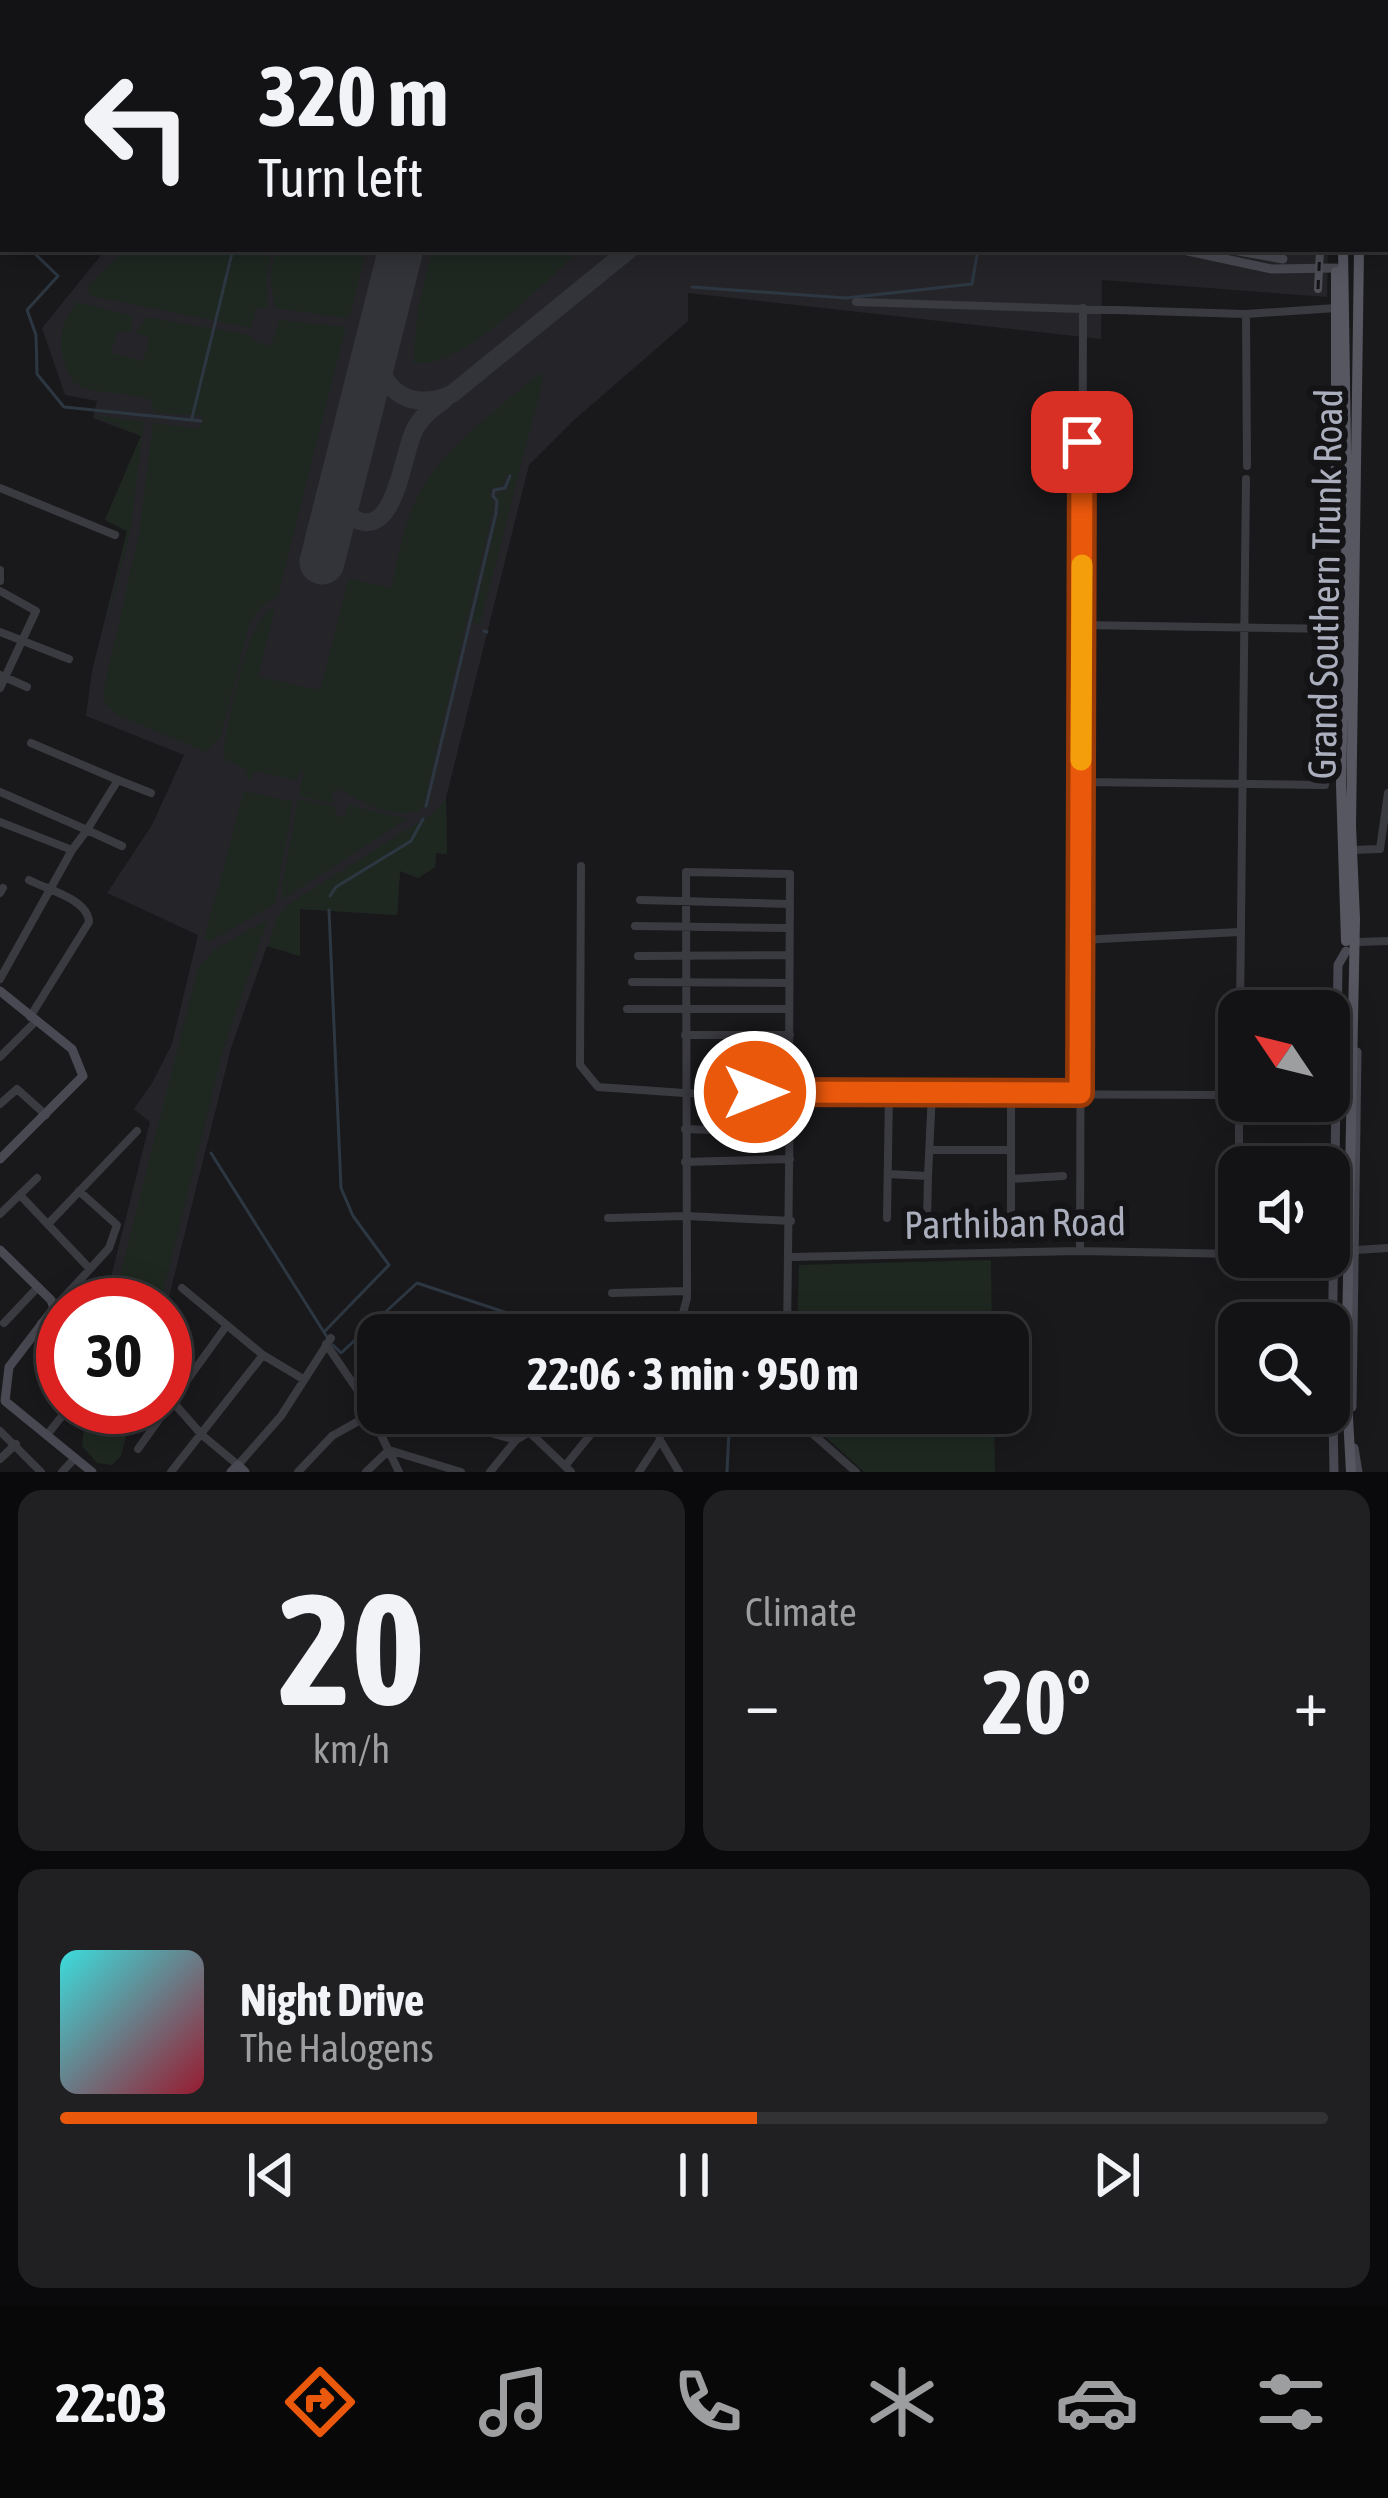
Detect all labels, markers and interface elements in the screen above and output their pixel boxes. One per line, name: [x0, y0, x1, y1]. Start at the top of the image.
icon: left: [60, 48, 216, 204]
text: 320 m: [258, 48, 448, 144]
text: Turn left: [258, 147, 423, 208]
street label: Grand Southern Trunk Road: [1300, 388, 1350, 780]
pin: [1031, 391, 1133, 493]
icon: arrive: [1049, 409, 1115, 475]
north arrow: [1218, 990, 1350, 1122]
map controls: [1218, 990, 1350, 1434]
position arrow: [692, 1029, 818, 1155]
button: sound: [1218, 1146, 1350, 1278]
street label: Parthiban Road: [904, 1199, 1126, 1247]
speed limit sign: 30: [36, 1278, 192, 1434]
button: search: [1218, 1302, 1350, 1434]
text: 22:06 · 3 min · 950 m: [527, 1348, 859, 1400]
text: 20: [278, 1559, 425, 1738]
text: Climate: [745, 1590, 857, 1634]
text: 20°: [982, 1650, 1091, 1753]
text: −: [745, 1664, 779, 1740]
text: +: [1294, 1664, 1328, 1740]
text: km/h: [313, 1727, 390, 1771]
text: Night Drive: [240, 1974, 425, 2026]
text: The Halogens: [240, 2026, 434, 2070]
icon: previous: [238, 2142, 304, 2208]
icon: pause: [661, 2142, 727, 2208]
icon: next: [1084, 2142, 1150, 2208]
icon: directions: [278, 2360, 362, 2444]
icon: music: [472, 2360, 556, 2444]
icon: phone: [666, 2360, 750, 2444]
icon: climate: [860, 2360, 944, 2444]
icon: car: [1055, 2360, 1139, 2444]
icon: filters: [1249, 2360, 1333, 2444]
text: 22:03: [55, 2372, 167, 2433]

